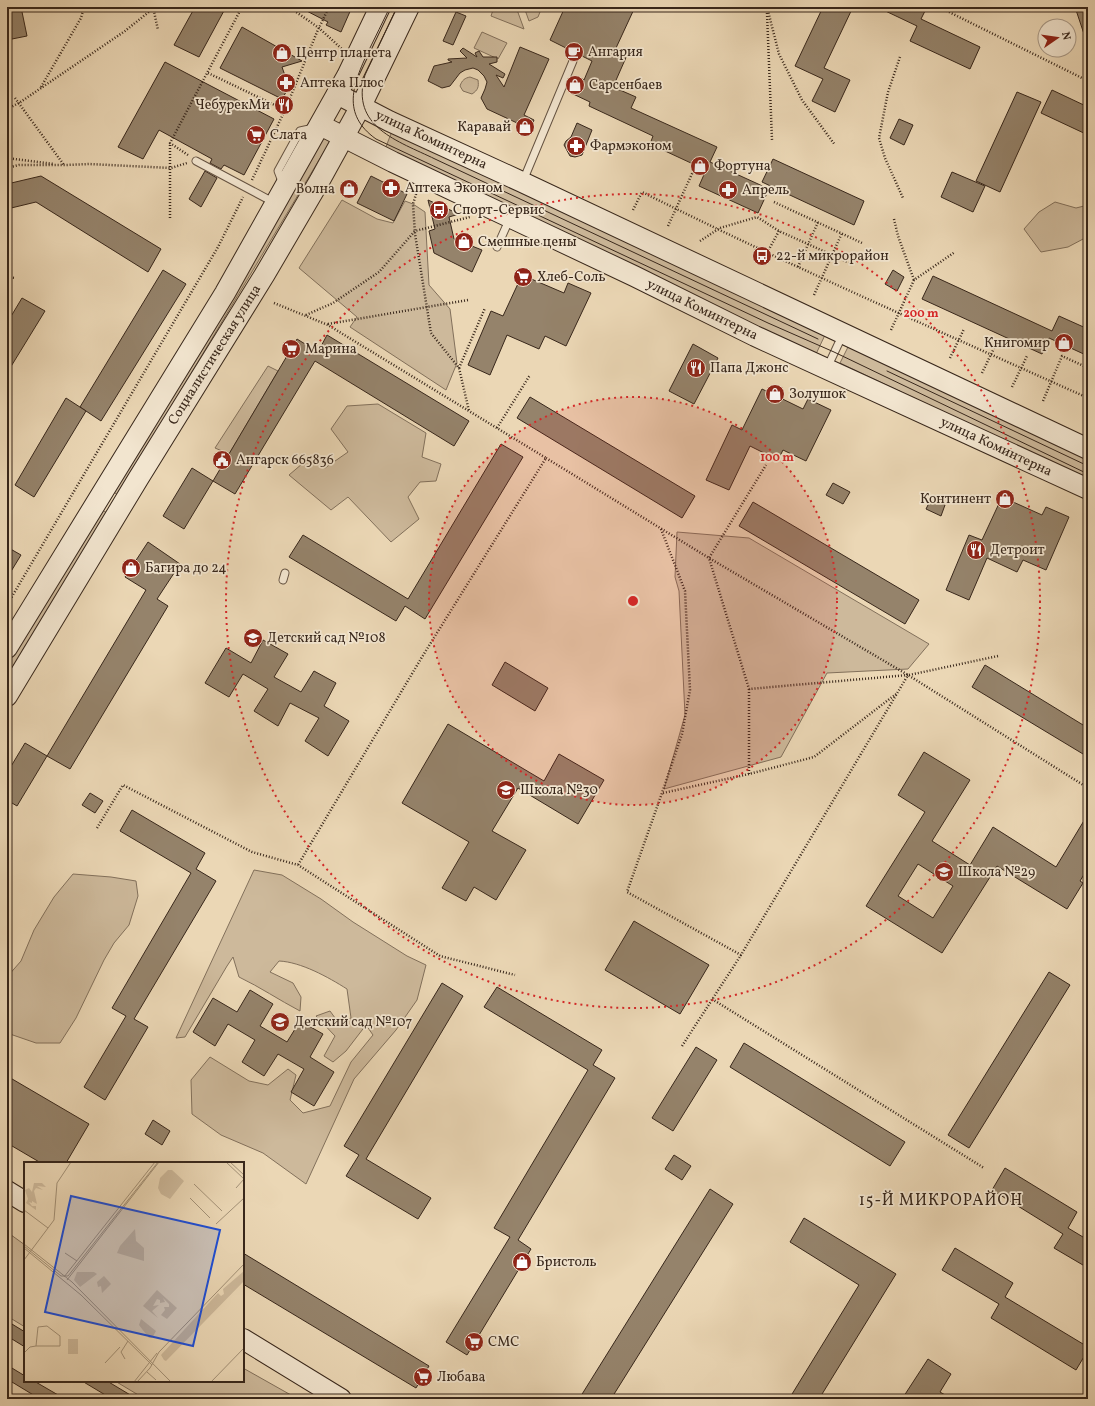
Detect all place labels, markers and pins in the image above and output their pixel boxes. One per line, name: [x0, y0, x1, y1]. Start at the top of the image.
cafe icon: Ангария: [563, 41, 585, 63]
shop icon: Центр планета: [271, 42, 293, 64]
place label: Ангария: [588, 43, 643, 62]
place label: Центр планета: [296, 44, 392, 63]
pharmacy icon: Аптека Плюс: [275, 72, 297, 94]
place label: Аптека Плюс: [300, 74, 384, 93]
shop icon: Сарсенбаев: [564, 74, 586, 96]
place label: Сарсенбаев: [589, 76, 662, 95]
restaurant icon: ЧебурекМи: [273, 94, 295, 116]
place label: ЧебурекМи: [195, 96, 270, 115]
shop icon: Каравай: [514, 116, 536, 138]
place label: Каравай: [457, 118, 511, 137]
supermarket icon: Слата: [245, 124, 267, 146]
place label: Слата: [270, 126, 307, 145]
pharmacy icon: Фармэконом: [565, 135, 587, 157]
place label: Фармэконом: [590, 137, 672, 156]
shop icon: Фортуна: [689, 155, 711, 177]
place label: Фортуна: [714, 157, 771, 176]
pharmacy icon: Аптека Эконом: [380, 177, 402, 199]
shop icon: Волна: [338, 178, 360, 200]
place label: Аптека Эконом: [405, 179, 503, 198]
pharmacy icon: Апрель: [717, 179, 739, 201]
place label: Волна: [296, 180, 335, 199]
place label: Апрель: [742, 181, 789, 200]
bus stop icon: Спорт-Сервис: [428, 199, 450, 221]
place label: Спорт-Сервис: [453, 201, 545, 220]
shop icon: Смешные цены: [453, 231, 475, 253]
place label: Смешные цены: [478, 233, 577, 252]
bus stop icon: 22-й микрорайон: [751, 245, 773, 267]
place label: 22-й микрорайон: [776, 247, 889, 266]
supermarket icon: Хлеб-Соль: [512, 266, 534, 288]
place label: Хлеб-Соль: [537, 268, 605, 287]
shop icon: Книгомир: [1053, 332, 1075, 354]
place label: Книгомир: [984, 334, 1050, 353]
supermarket icon: Марина: [280, 338, 302, 360]
place label: Марина: [305, 340, 357, 359]
restaurant icon: Папа Джонс: [685, 357, 707, 379]
place label: Папа Джонс: [710, 359, 789, 378]
shop icon: Золушок: [764, 383, 786, 405]
place label: Золушок: [789, 385, 847, 404]
public building icon: Ангарск 665836: [211, 449, 233, 471]
place label: Ангарск 665836: [236, 451, 334, 470]
shop icon: Континент: [994, 488, 1016, 510]
place label: Континент: [920, 490, 991, 509]
restaurant icon: Детроит: [965, 539, 987, 561]
place label: Детроит: [990, 541, 1045, 560]
shop icon: Багира до 24: [120, 557, 142, 579]
place label: Багира до 24: [145, 559, 227, 578]
centre of rings: [626, 594, 640, 608]
school or university icon: Детский сад №108: [242, 627, 264, 649]
place label: Детский сад №108: [267, 629, 386, 648]
school or university icon: Школа №30: [495, 779, 517, 801]
place label: Школа №30: [520, 781, 598, 800]
school or university icon: Школа №29: [933, 861, 955, 883]
place label: Школа №29: [958, 863, 1035, 882]
school or university icon: Детский сад №107: [269, 1011, 291, 1033]
place label: Детский сад №107: [294, 1013, 412, 1032]
shop icon: Бристоль: [511, 1251, 533, 1273]
place label: Бристоль: [536, 1253, 597, 1272]
supermarket icon: СМС: [463, 1331, 485, 1353]
place label: СМС: [488, 1333, 519, 1352]
supermarket icon: Любава: [412, 1366, 434, 1388]
place label: Любава: [437, 1368, 486, 1387]

